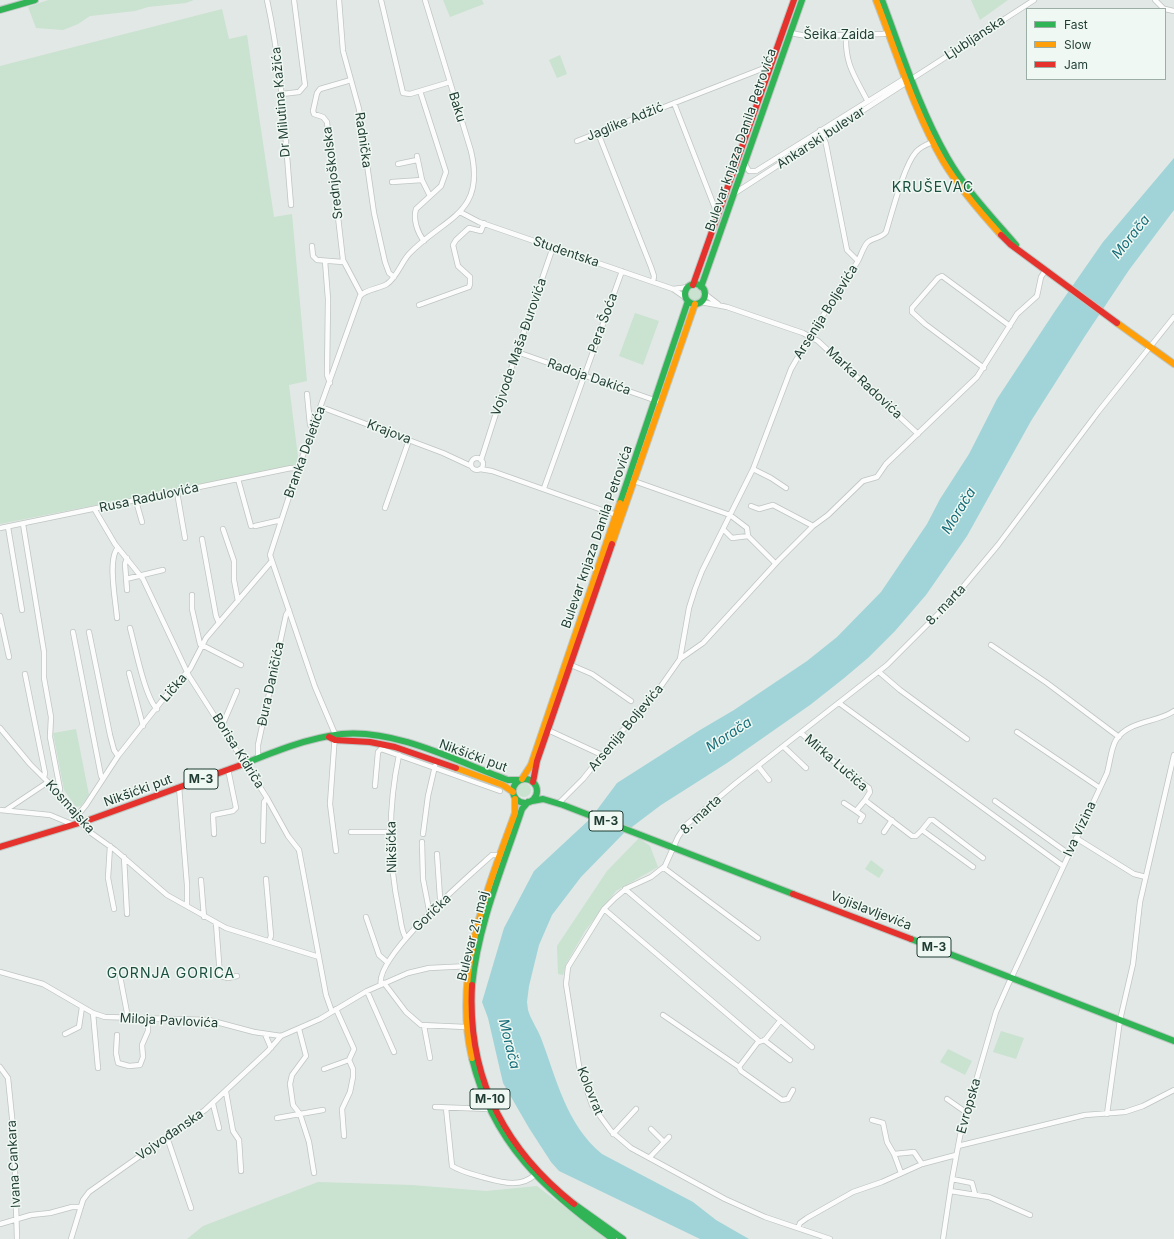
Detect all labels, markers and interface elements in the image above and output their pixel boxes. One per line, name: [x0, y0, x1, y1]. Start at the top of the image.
legend: [1026, 8, 1166, 80]
street label: Ljubljanska: [942, 13, 1008, 63]
text: Fast: [1064, 17, 1088, 32]
street label: Šeika Zaida: [803, 27, 875, 43]
text: Slow: [1064, 37, 1091, 52]
street label: Dr Milutina Kažića: [268, 46, 294, 158]
street label: Bulevar knjaza Danila Petrovića: [702, 47, 780, 233]
text: Jam: [1064, 57, 1088, 72]
street label: Baku: [445, 90, 469, 124]
street label: Jaglike Adžić: [584, 99, 666, 145]
street label: Ankarski bulevar: [774, 104, 868, 172]
street label: Radnička: [351, 111, 375, 169]
street label: Srednjoškolska: [320, 126, 346, 220]
district label: KRUŠEVAC: [892, 180, 974, 196]
water label: Morača: [1108, 212, 1154, 262]
street label: Studentska: [531, 233, 601, 271]
street label: Arsenija Boljevića: [791, 262, 861, 362]
street label: Vojvode Maša Đurovića: [488, 276, 550, 418]
street label: Pera Šoća: [585, 291, 621, 355]
street label: Marka Radovića: [823, 344, 905, 422]
street label: Radoja Dakića: [545, 355, 633, 399]
street label: Branka Deletića: [281, 404, 329, 500]
street label: Krajova: [365, 416, 413, 448]
street label: Bulevar knjaza Danila Petrovića: [558, 444, 636, 630]
street label: Rusa Radulovića: [98, 480, 200, 516]
water label: Morača: [938, 485, 980, 537]
street label: 8. marta: [923, 581, 969, 629]
street label: Đura Daničića: [254, 640, 288, 728]
street label: Lička: [157, 671, 191, 705]
street label: Arsenija Boljevića: [585, 681, 667, 775]
street label: Borisa Kidriča: [209, 711, 267, 791]
water label: Morača: [703, 714, 755, 756]
street label: Mirka Lučića: [801, 731, 871, 795]
street label: Nikšićki put: [437, 736, 509, 776]
road number: M-3: [184, 769, 218, 789]
street label: Nikšićki put: [102, 771, 174, 811]
street label: Kosmajska: [42, 777, 98, 837]
street label: 8. marta: [677, 792, 725, 838]
street label: Iva Vizina: [1060, 799, 1100, 859]
road number: M-3: [589, 811, 623, 831]
street label: Nikšićka: [384, 821, 400, 873]
street label: Vojislavljevića: [828, 888, 914, 934]
street label: Bulevar 21. maj: [454, 889, 492, 983]
street label: Gorička: [409, 891, 455, 935]
road number: M-3: [917, 937, 951, 957]
district label: GORNJA GORICA: [107, 966, 235, 982]
street label: Miloja Pavlovića: [119, 1011, 219, 1031]
water label: Morača: [495, 1017, 523, 1071]
street label: Kolovrat: [573, 1065, 607, 1117]
street label: Evropska: [954, 1077, 984, 1135]
road number: M-10: [470, 1089, 510, 1109]
street label: Vojvođanska: [133, 1106, 207, 1164]
street label: Ivana Cankara: [4, 1120, 24, 1208]

